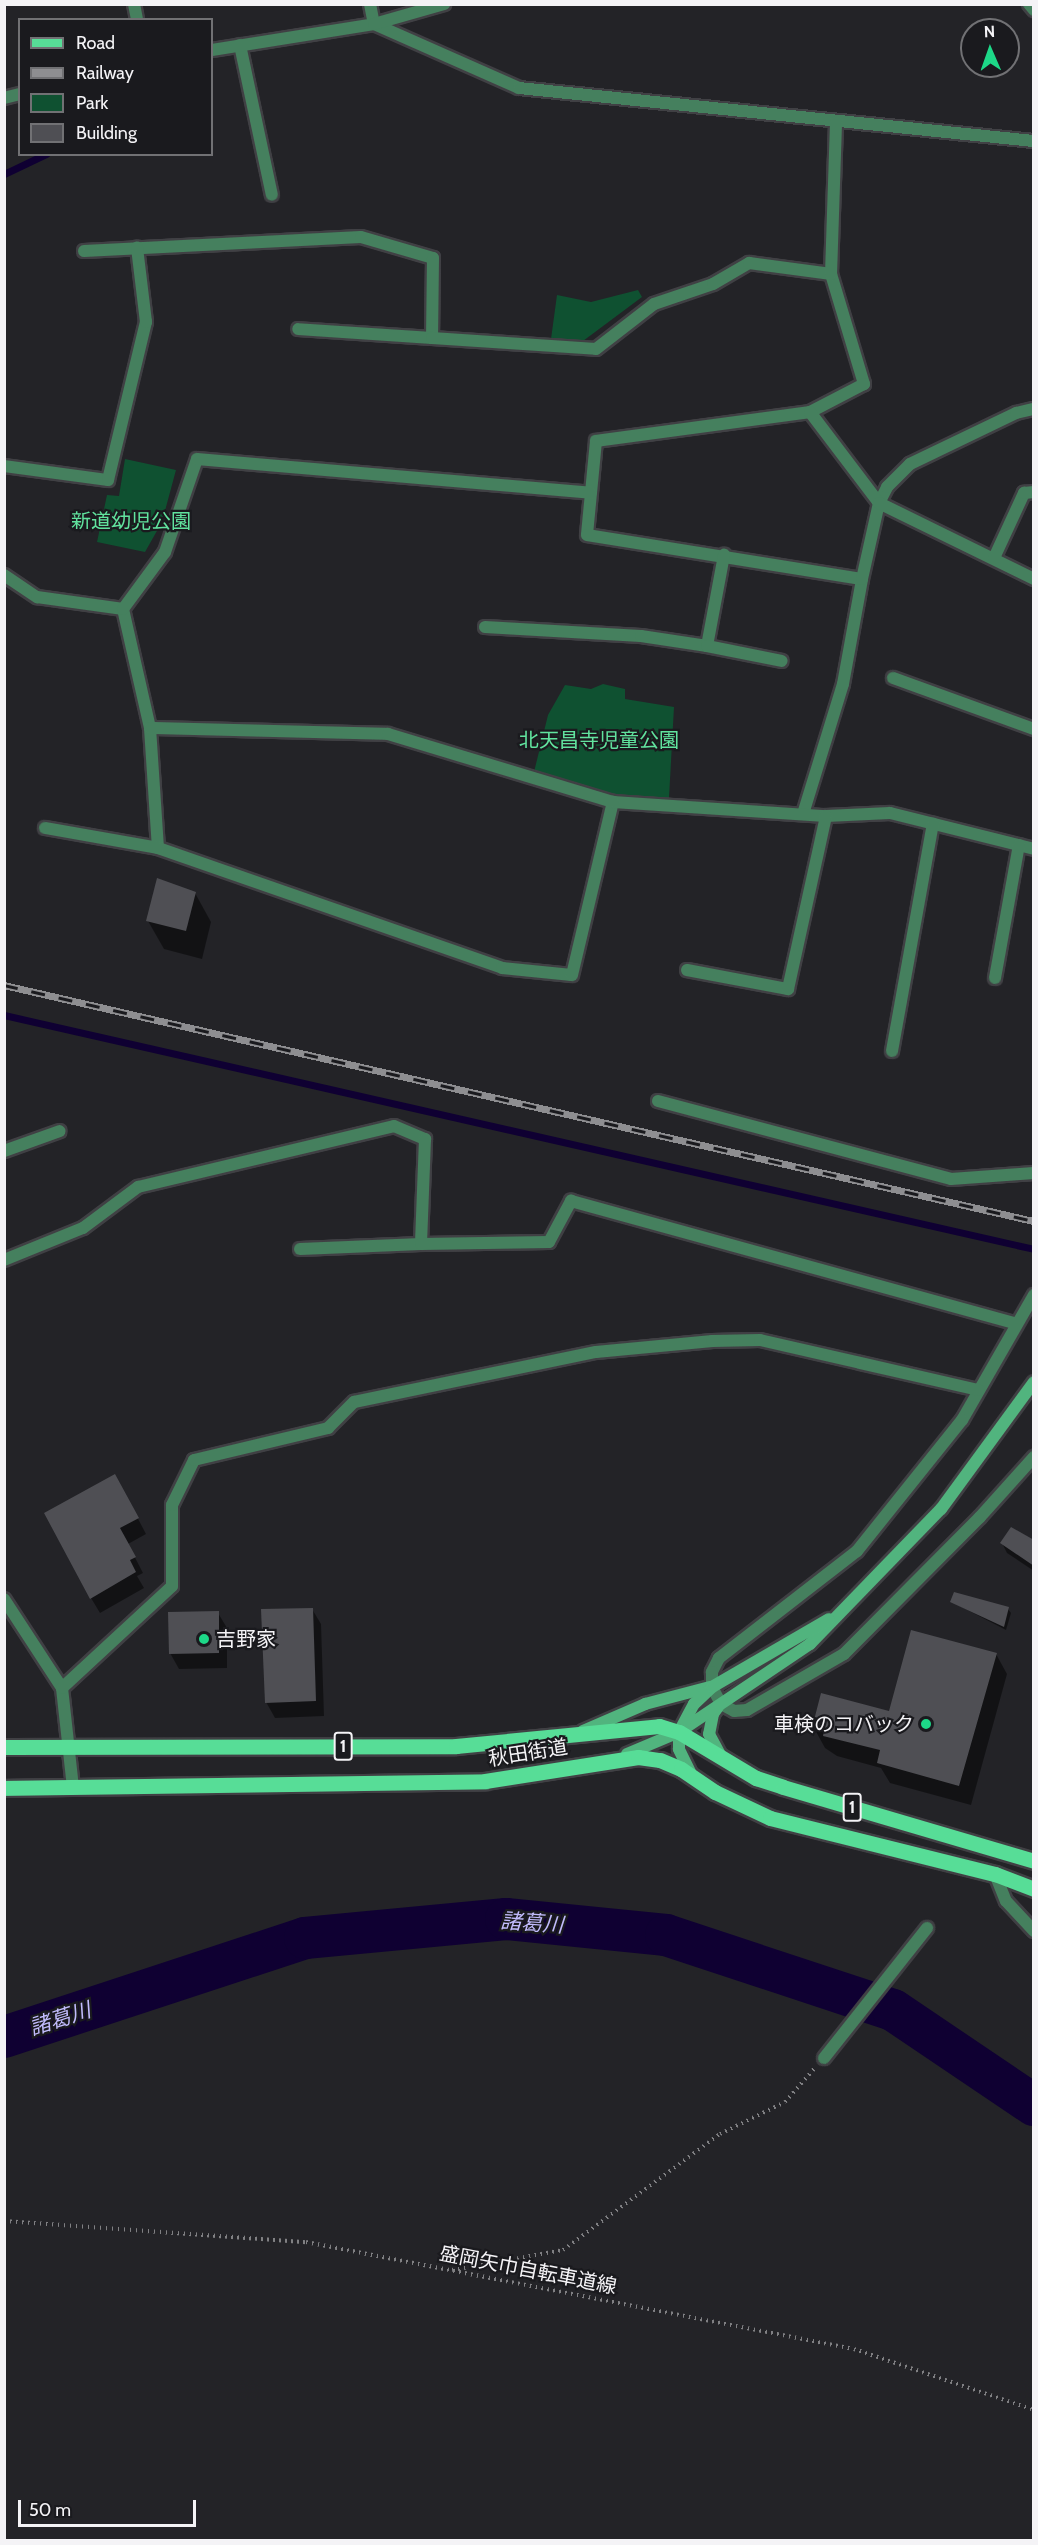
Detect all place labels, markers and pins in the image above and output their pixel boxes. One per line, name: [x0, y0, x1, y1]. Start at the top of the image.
place label: 吉野家: [216, 1627, 276, 1651]
marker: 吉野家: [197, 1632, 211, 1646]
place label: 車検のコバック: [774, 1712, 914, 1736]
marker: 車検のコバック: [919, 1717, 933, 1731]

